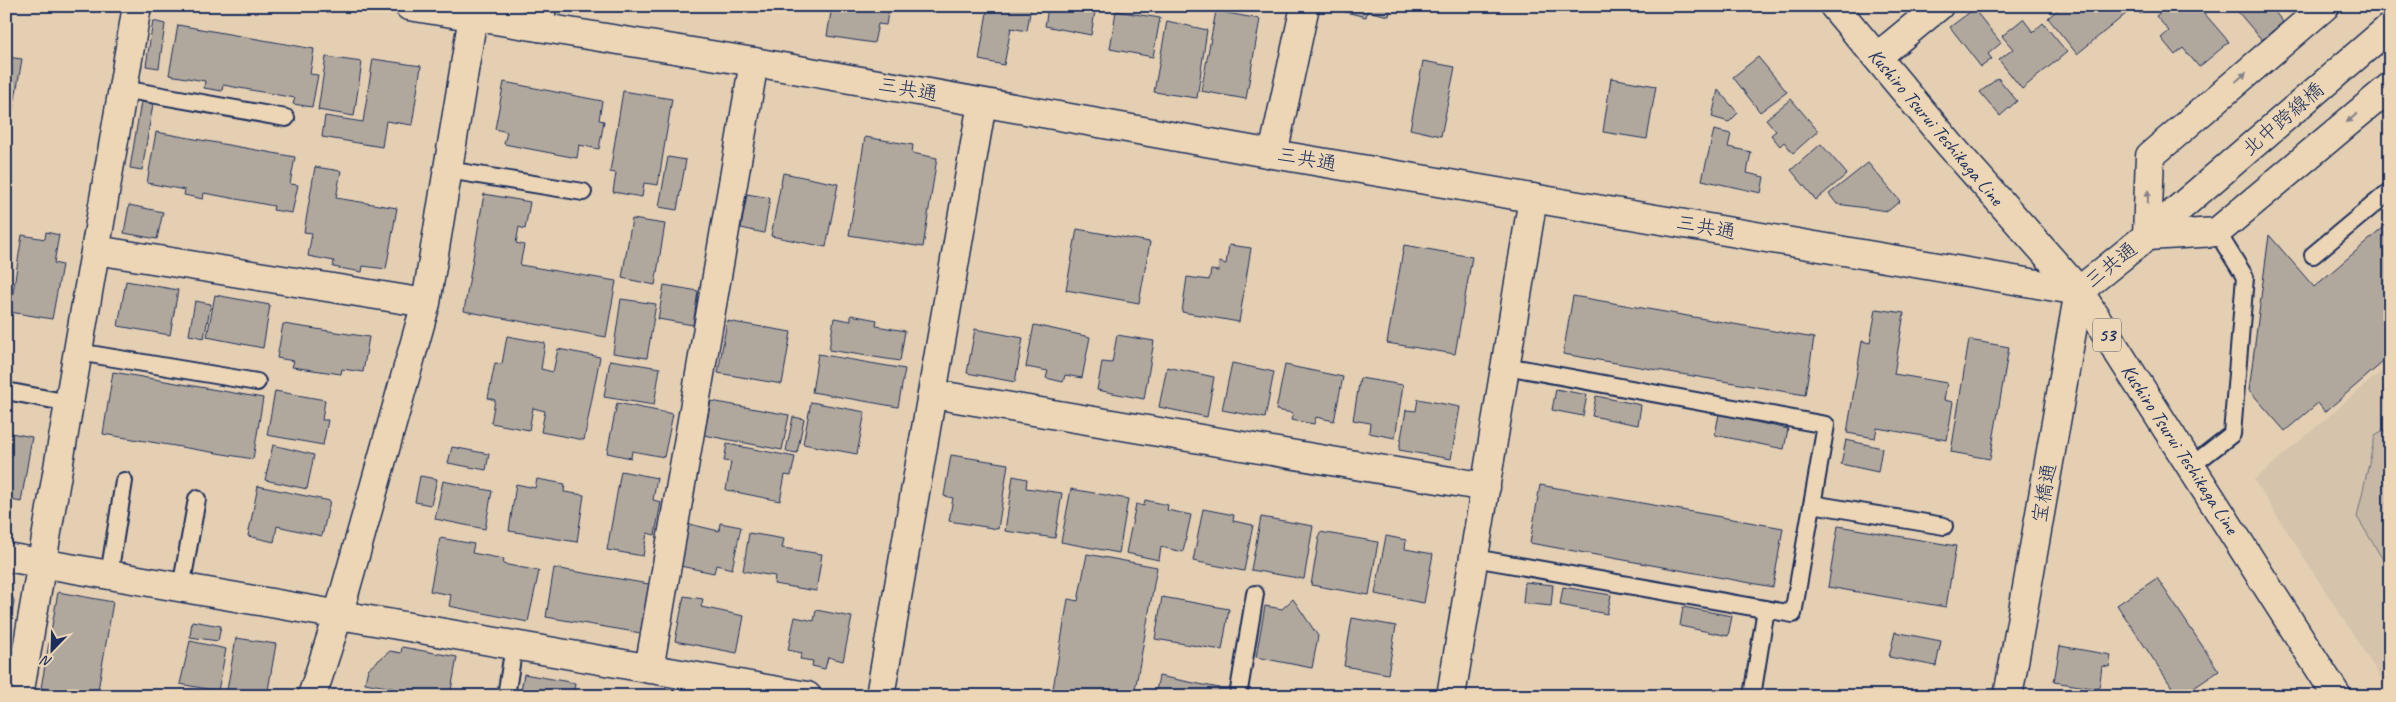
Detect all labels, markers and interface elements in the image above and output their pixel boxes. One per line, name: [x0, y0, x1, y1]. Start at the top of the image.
street label: Kushiro Tsurui Teshikaga Line: [1863, 43, 2010, 212]
street label: 三共通: [876, 71, 940, 107]
one-way arrow: [2235, 72, 2248, 83]
street label: 北中跨線橋: [2237, 77, 2329, 161]
one-way arrow: [2346, 113, 2359, 124]
street label: 三共通: [1275, 141, 1339, 177]
one-way arrow: [2145, 189, 2153, 205]
street label: 三共通: [1674, 209, 1738, 245]
street label: 三共通: [2080, 236, 2142, 294]
road number: 53: [2093, 318, 2121, 352]
street label: Kushiro Tsurui Teshikaga Line: [2116, 359, 2245, 540]
street label: 宝橋通: [2026, 461, 2062, 525]
north arrow: [28, 624, 78, 674]
text: N: [38, 651, 54, 671]

